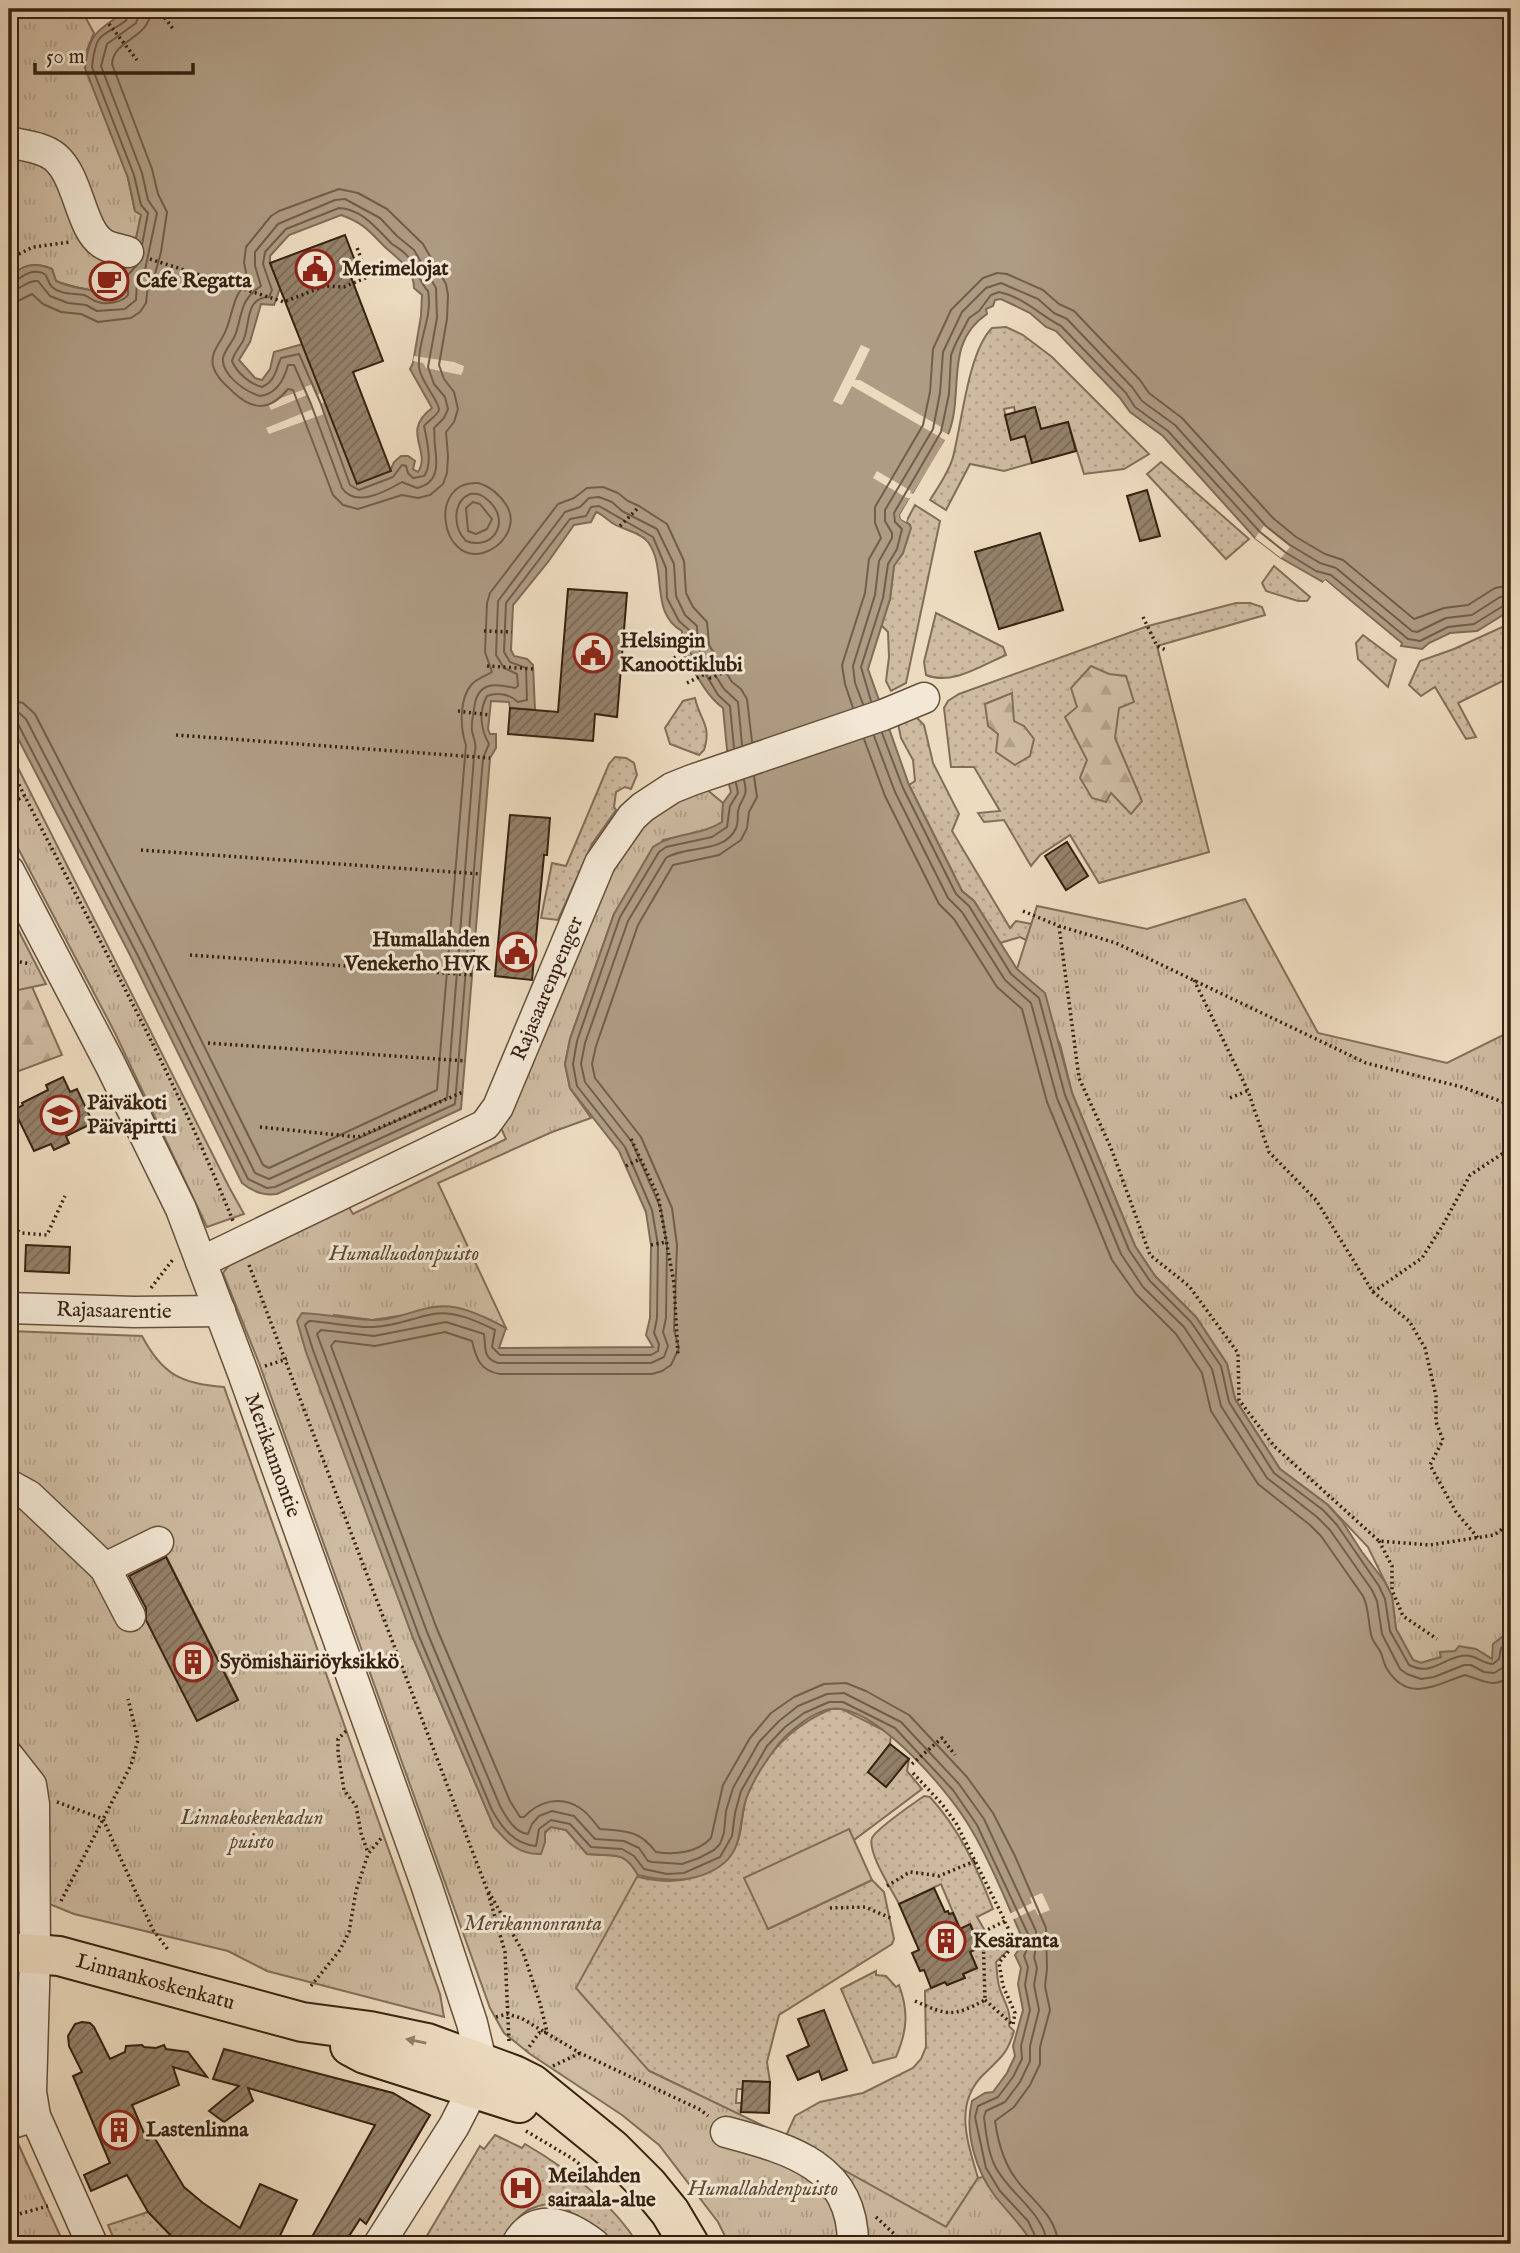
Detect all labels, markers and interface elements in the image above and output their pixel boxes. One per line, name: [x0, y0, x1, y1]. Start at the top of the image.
scale bar: [35, 32, 192, 76]
text: 50 m: [46, 44, 85, 71]
public building icon: Merimelojat: [294, 248, 336, 290]
place label: Merimelojat: [342, 256, 449, 283]
cafe icon: Cafe Regatta: [88, 260, 130, 302]
place label: Cafe Regatta: [136, 268, 252, 295]
place label: Helsingin Kanoottiklubi: [620, 628, 743, 679]
public building icon: Helsingin Kanoottiklubi: [572, 632, 614, 674]
street label: Rajasaarenpenger: [505, 912, 590, 1065]
place label: Humallahden Venekerho HVK: [344, 927, 491, 978]
public building icon: Humallahden Venekerho HVK: [496, 931, 538, 973]
place label: Päiväkoti Päiväpirtti: [87, 1090, 177, 1141]
school or university icon: Päiväkoti Päiväpirtti: [39, 1094, 81, 1136]
park label: Humalluodonpuisto: [328, 1241, 479, 1268]
street label: Rajasaarentie: [56, 1296, 172, 1326]
street label: Merikannontie: [238, 1390, 307, 1521]
building icon: Syömishäiriöyksikkö: [172, 1641, 214, 1683]
place label: Syömishäiriöyksikkö: [220, 1649, 400, 1676]
park label: Linnakoskenkadun puisto: [179, 1805, 324, 1856]
park label: Merikannonranta: [464, 1911, 602, 1938]
building icon: Kesäranta: [925, 1920, 967, 1962]
place label: Kesäranta: [973, 1928, 1059, 1955]
street label: Linnankoskenkatu: [73, 1948, 238, 2017]
one-way arrow: [405, 2035, 427, 2046]
building icon: Lastenlinna: [98, 2109, 140, 2151]
place label: Lastenlinna: [146, 2117, 249, 2144]
place label: Meilahden sairaala-alue: [548, 2163, 656, 2214]
hospital icon: Meilahden sairaala-alue: [500, 2167, 542, 2209]
park label: Humallahdenpuisto: [687, 2176, 838, 2203]

